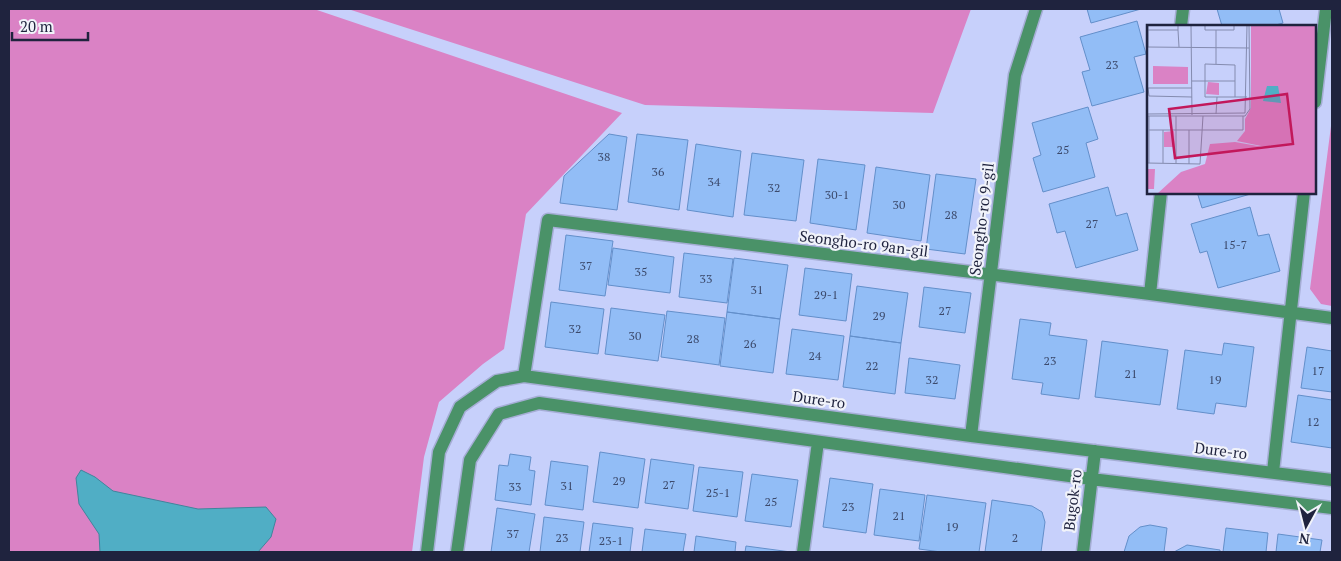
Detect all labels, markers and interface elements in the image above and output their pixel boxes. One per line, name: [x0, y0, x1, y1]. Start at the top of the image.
scale bar: [12, 10, 89, 42]
text: 20 m: [20, 16, 53, 36]
inset map: [1147, 25, 1316, 194]
house number: 23: [1106, 57, 1118, 72]
house number: 25: [1057, 142, 1069, 157]
house number: 38: [598, 149, 610, 164]
street label: Seongho-ro 9-gil: [964, 162, 998, 276]
house number: 36: [652, 164, 665, 179]
house number: 34: [708, 174, 721, 189]
house number: 32: [768, 180, 780, 195]
house number: 30-1: [825, 187, 849, 202]
house number: 30: [893, 197, 905, 212]
house number: 28: [945, 207, 957, 222]
house number: 27: [1086, 216, 1098, 231]
street label: Seongho-ro 9an-gil: [798, 225, 930, 261]
house number: 15-7: [1223, 237, 1247, 252]
house number: 37: [580, 258, 592, 273]
house number: 35: [635, 264, 647, 279]
house number: 33: [700, 271, 712, 286]
house number: 31: [751, 282, 763, 297]
house number: 29-1: [814, 287, 838, 302]
house number: 27: [939, 303, 951, 318]
house number: 29: [873, 308, 885, 323]
house number: 32: [569, 321, 581, 336]
house number: 30: [629, 328, 641, 343]
house number: 28: [687, 331, 699, 346]
house number: 26: [744, 336, 757, 351]
house number: 24: [809, 348, 822, 363]
house number: 23: [1044, 353, 1056, 368]
house number: 22: [866, 358, 878, 373]
house number: 17: [1312, 363, 1324, 378]
house number: 21: [1125, 366, 1137, 381]
house number: 32: [926, 372, 938, 387]
house number: 19: [1209, 372, 1221, 387]
street label: Dure-ro: [791, 385, 847, 413]
house number: 12: [1307, 414, 1319, 429]
street label: Dure-ro: [1193, 437, 1249, 463]
street label: Bugok-ro: [1058, 468, 1086, 532]
house number: 29: [613, 473, 625, 488]
house number: 27: [663, 477, 675, 492]
house number: 31: [561, 478, 573, 493]
house number: 33: [509, 479, 521, 494]
house number: 25-1: [706, 485, 730, 500]
house number: 25: [765, 494, 777, 509]
house number: 23: [842, 499, 854, 514]
north arrow: [1281, 501, 1331, 551]
house number: 21: [893, 508, 905, 523]
house number: 19: [946, 519, 958, 534]
house number: 37: [507, 526, 519, 541]
text: N: [1298, 529, 1311, 549]
house number: 23: [556, 530, 568, 545]
house number: 2: [1012, 530, 1018, 545]
house number: 23-1: [599, 533, 623, 548]

